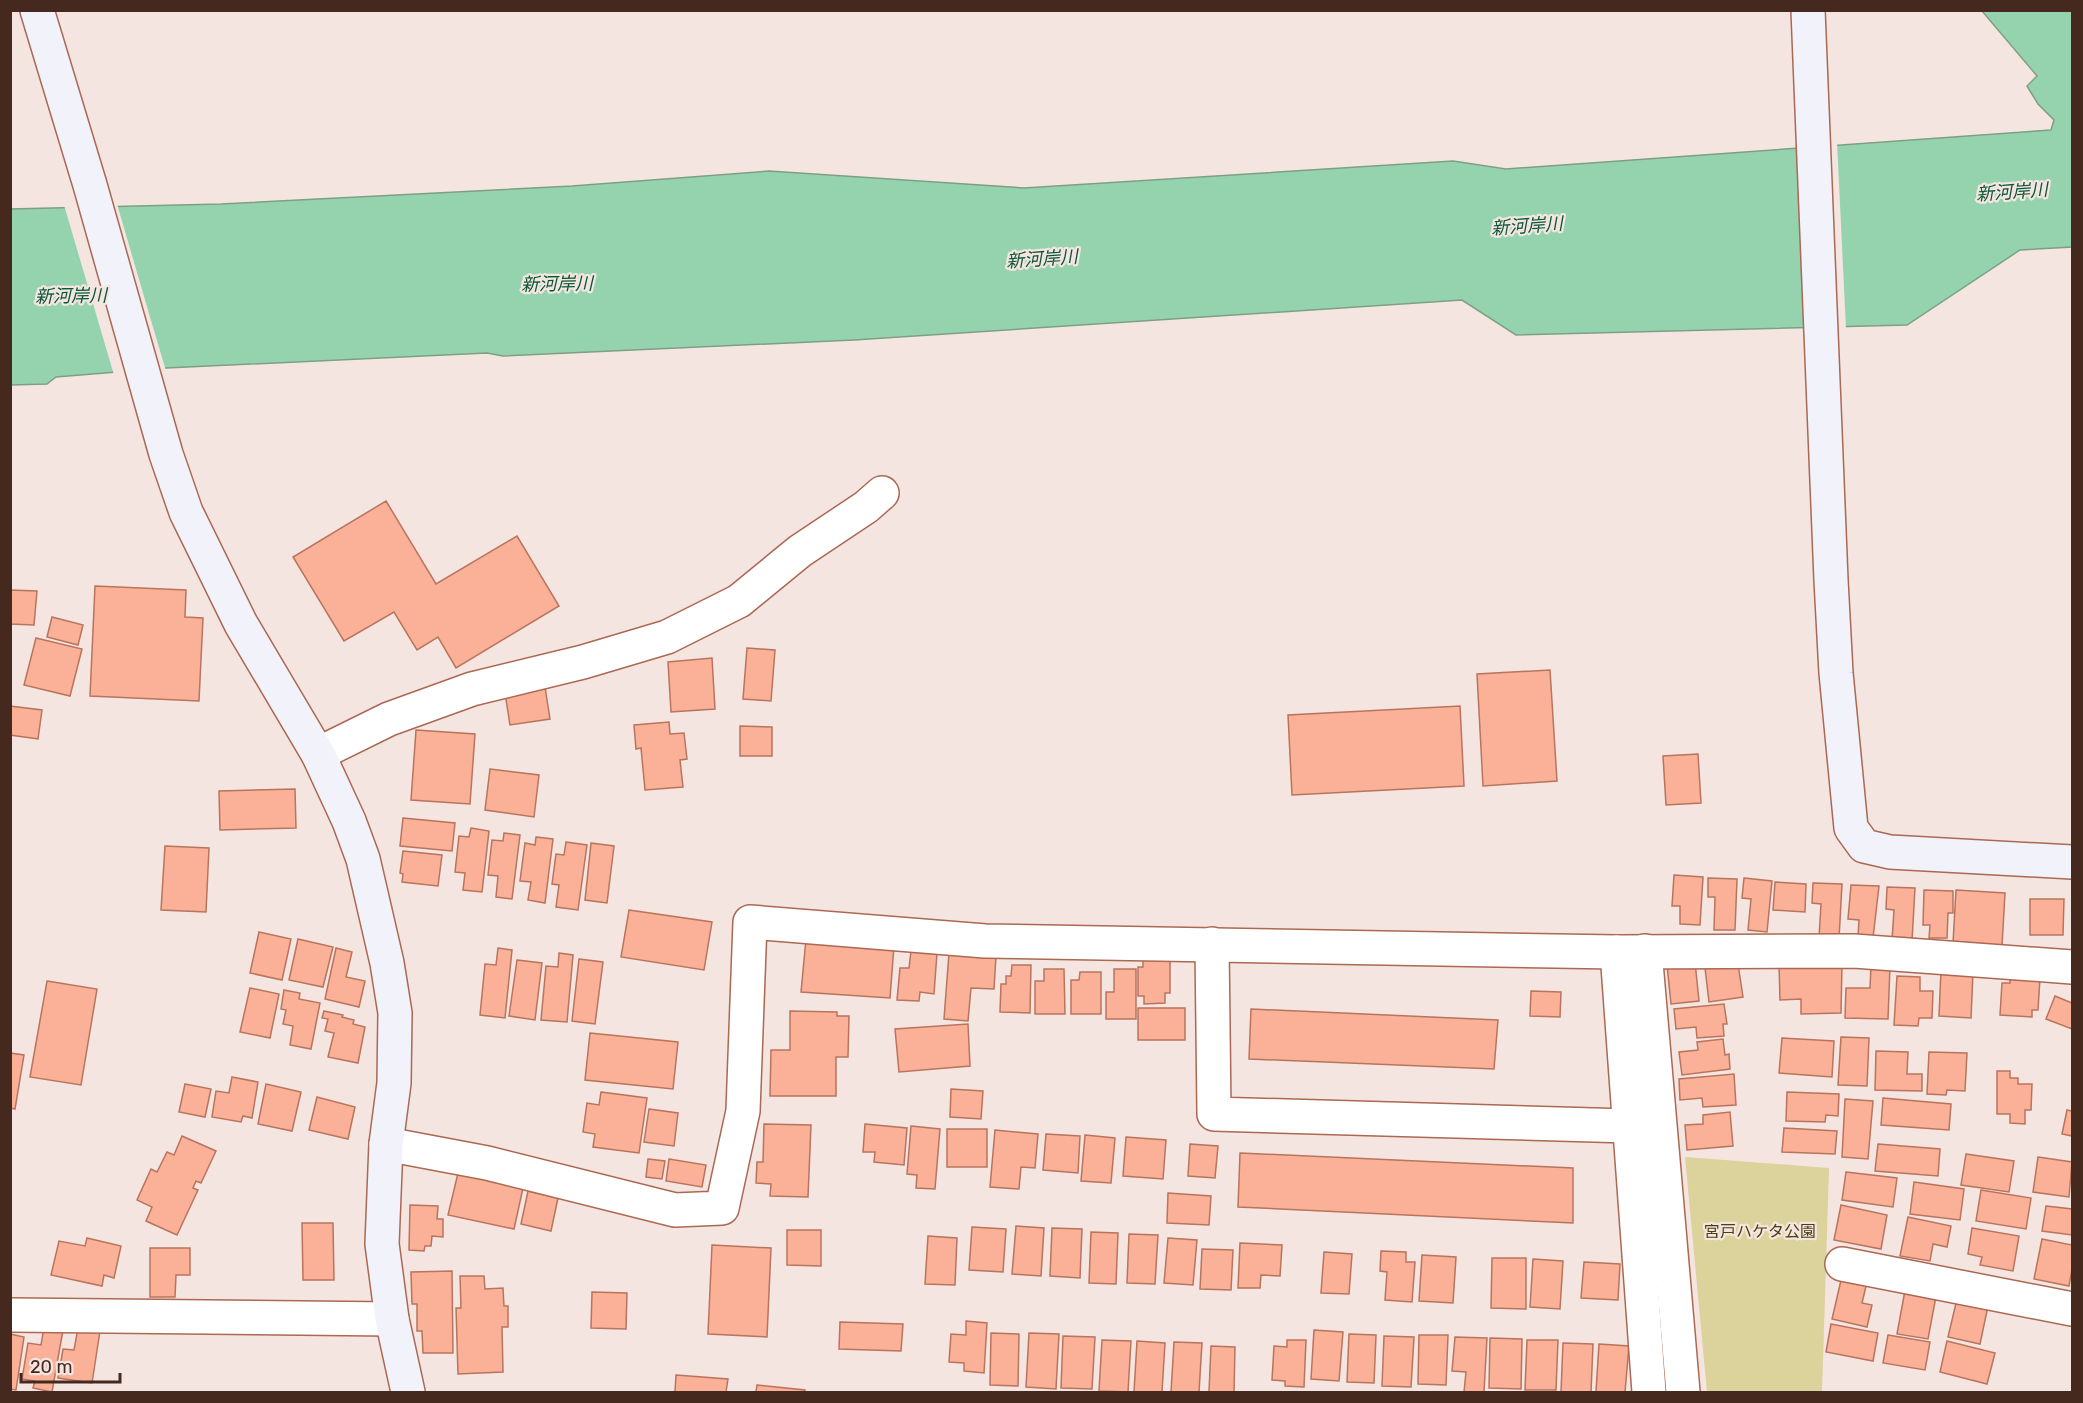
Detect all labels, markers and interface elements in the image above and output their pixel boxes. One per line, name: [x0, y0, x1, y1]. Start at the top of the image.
water label: 新河岸川: [1975, 178, 2051, 205]
water label: 新河岸川: [1490, 212, 1566, 239]
water label: 新河岸川: [1005, 245, 1081, 272]
water label: 新河岸川: [521, 272, 595, 296]
water label: 新河岸川: [35, 284, 109, 308]
park label: 宮戸ハケタ公園: [1704, 1222, 1816, 1241]
scale bar: [21, 1346, 120, 1384]
text: 20 m: [30, 1356, 72, 1378]

